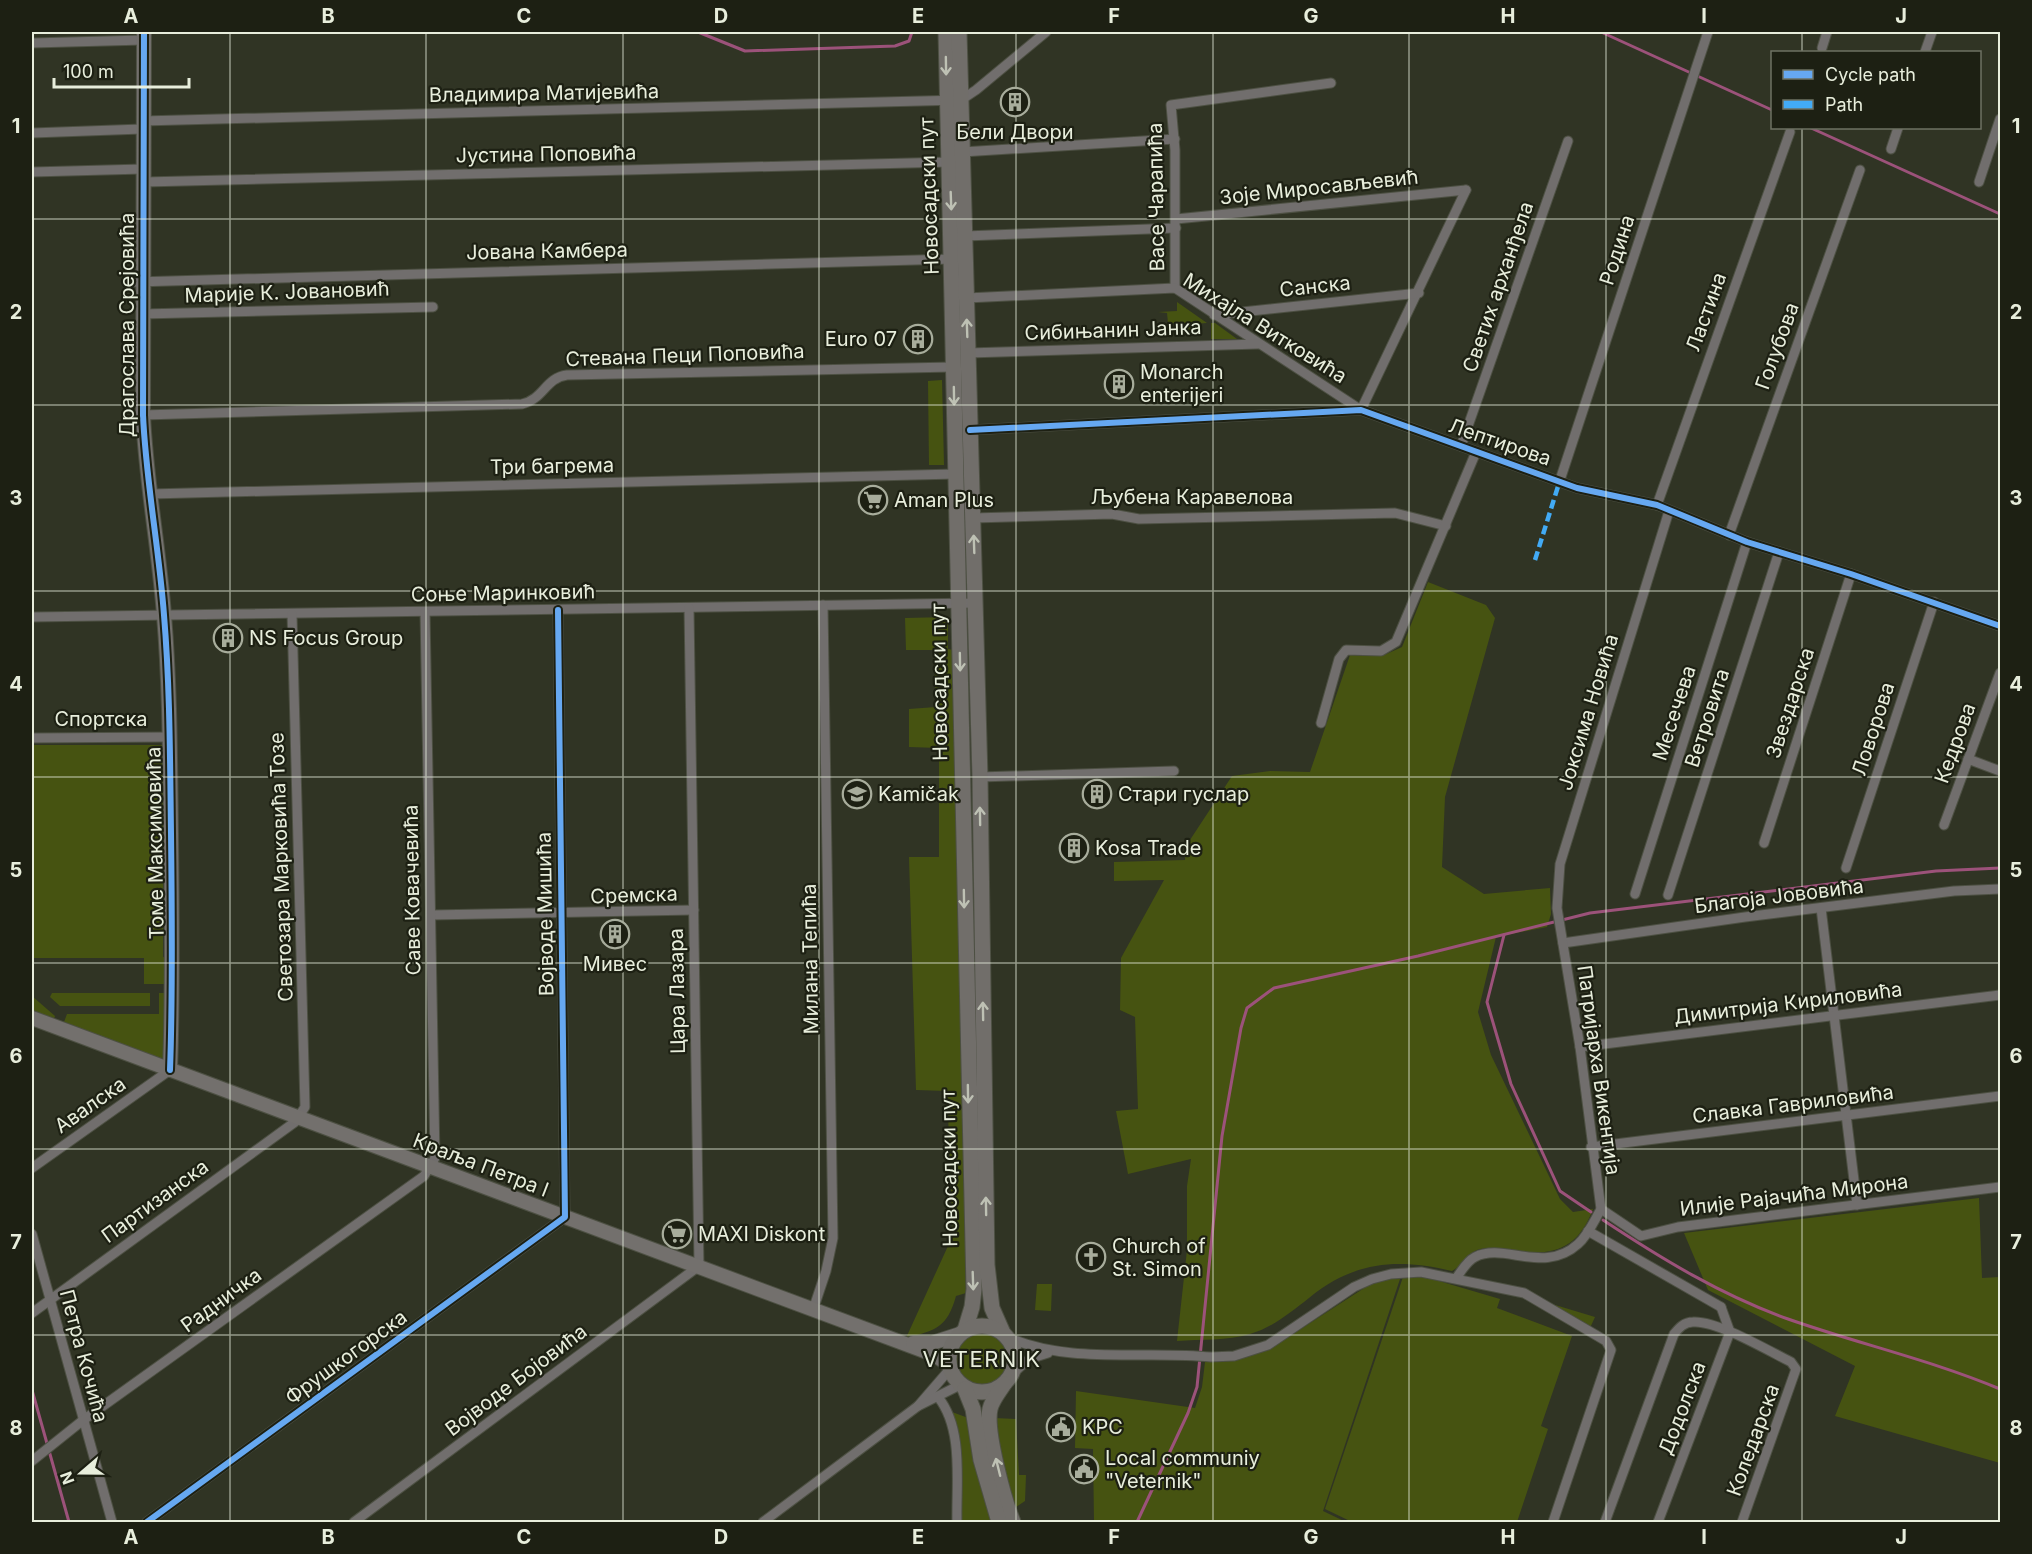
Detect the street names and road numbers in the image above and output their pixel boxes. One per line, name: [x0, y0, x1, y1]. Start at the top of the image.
street label: Владимира Матијевића: [429, 79, 659, 107]
street label: Новосадски пут: [914, 116, 944, 275]
street label: Васе Чарапића: [1143, 123, 1169, 271]
street label: Јустина Поповића: [455, 140, 637, 168]
street label: Зоје Миросављевић: [1218, 165, 1420, 209]
street label: Светих арханђела: [1458, 199, 1538, 375]
street label: Родина: [1594, 212, 1640, 288]
street label: Драгослава Срејовића: [115, 213, 139, 437]
street label: Јована Камбера: [466, 238, 628, 264]
street label: Михајла Витковића: [1179, 268, 1351, 388]
street label: Ластина: [1681, 269, 1731, 355]
street label: Санска: [1278, 270, 1352, 302]
street label: Марије К. Јовановић: [184, 276, 390, 308]
street label: Голубова: [1750, 299, 1804, 393]
street label: Сибињанин Јанка: [1024, 315, 1202, 345]
street label: Стевана Пеци Поповића: [565, 339, 805, 371]
street label: Лептирова: [1446, 413, 1554, 471]
street label: Три багрема: [490, 453, 614, 479]
street label: Љубена Каравелова: [1091, 485, 1293, 509]
street label: Соње Маринковић: [411, 579, 595, 607]
street label: Новосадски пут: [926, 602, 952, 761]
street label: Јоксима Новића: [1553, 631, 1623, 793]
street label: Звездарска: [1761, 645, 1819, 761]
street label: Месечева: [1647, 662, 1701, 764]
street label: Ветровита: [1680, 666, 1734, 770]
street label: Ловорова: [1847, 679, 1899, 779]
street label: Кедрова: [1929, 700, 1981, 786]
street label: Спортска: [54, 707, 148, 731]
street label: Светозара Марковића Тозе: [264, 732, 298, 1002]
street label: Томе Максимовића: [141, 747, 169, 939]
street label: Саве Ковачевића: [399, 804, 425, 976]
street label: Војводе Мишића: [532, 832, 558, 996]
street label: Благоја Јововића: [1693, 874, 1865, 918]
street label: Сремска: [590, 881, 678, 909]
street label: Милана Тепића: [797, 883, 823, 1035]
street label: Цара Лазара: [664, 928, 690, 1054]
street label: Патријарха Викентија: [1572, 963, 1626, 1177]
street label: Димитрија Кириловића: [1672, 977, 1904, 1029]
street label: Авалска: [50, 1072, 130, 1138]
street label: Славка Гавриловића: [1691, 1080, 1895, 1128]
street label: Новосадски пут: [936, 1088, 962, 1247]
street label: Краља Петра I: [410, 1128, 552, 1202]
street label: Партизанска: [97, 1154, 213, 1248]
street label: Илије Рајачића Мирона: [1678, 1169, 1910, 1221]
street label: Радничка: [176, 1263, 266, 1337]
street label: Петра Кочића: [55, 1287, 113, 1425]
street label: Фрушкогорска: [280, 1305, 412, 1409]
street label: Војводе Бојовића: [440, 1319, 592, 1441]
street label: Додолска: [1653, 1358, 1711, 1458]
street label: Коледарска: [1722, 1381, 1784, 1499]

